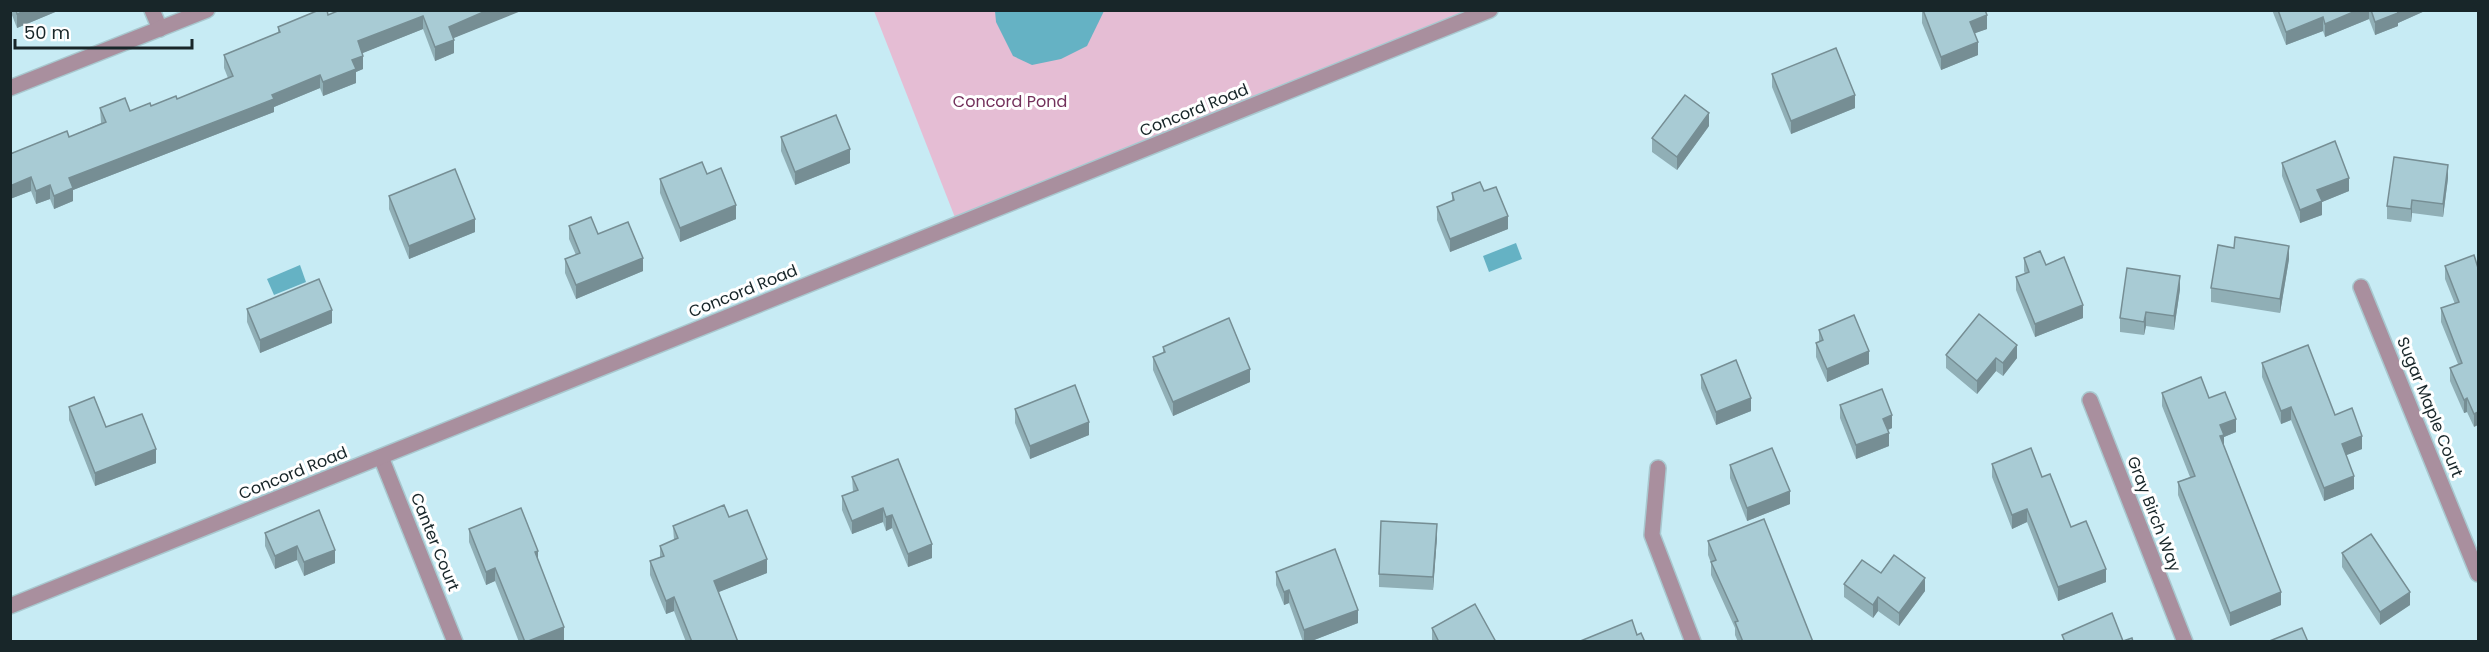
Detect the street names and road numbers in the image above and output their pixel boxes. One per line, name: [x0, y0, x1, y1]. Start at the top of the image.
street label: Concord Road: [1136, 78, 1252, 142]
street label: Concord Road: [685, 259, 801, 323]
street label: Sugar Maple Court: [2391, 333, 2469, 481]
street label: Concord Road: [235, 441, 351, 505]
street label: Gray Birch Way: [2121, 453, 2187, 575]
street label: Canter Court: [405, 489, 465, 595]

